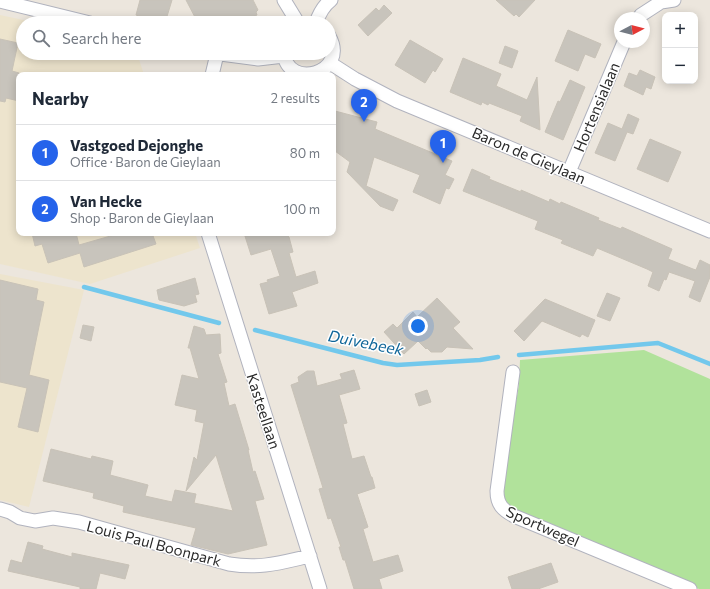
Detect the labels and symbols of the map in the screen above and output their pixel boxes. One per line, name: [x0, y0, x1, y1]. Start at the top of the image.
north arrow: [614, 12, 650, 48]
street label: Hortensialaan: [569, 60, 623, 154]
pin: 2: [351, 89, 377, 122]
street label: Baron de Gieylaan: [470, 123, 588, 187]
pin: 1: [430, 130, 456, 163]
your location: [408, 316, 428, 336]
water label: Duivebeek: [327, 325, 406, 359]
street label: Kasteellaan: [243, 371, 285, 451]
street label: Sportwegel: [504, 502, 582, 550]
street label: Louis Paul Boonpark: [85, 516, 223, 570]

